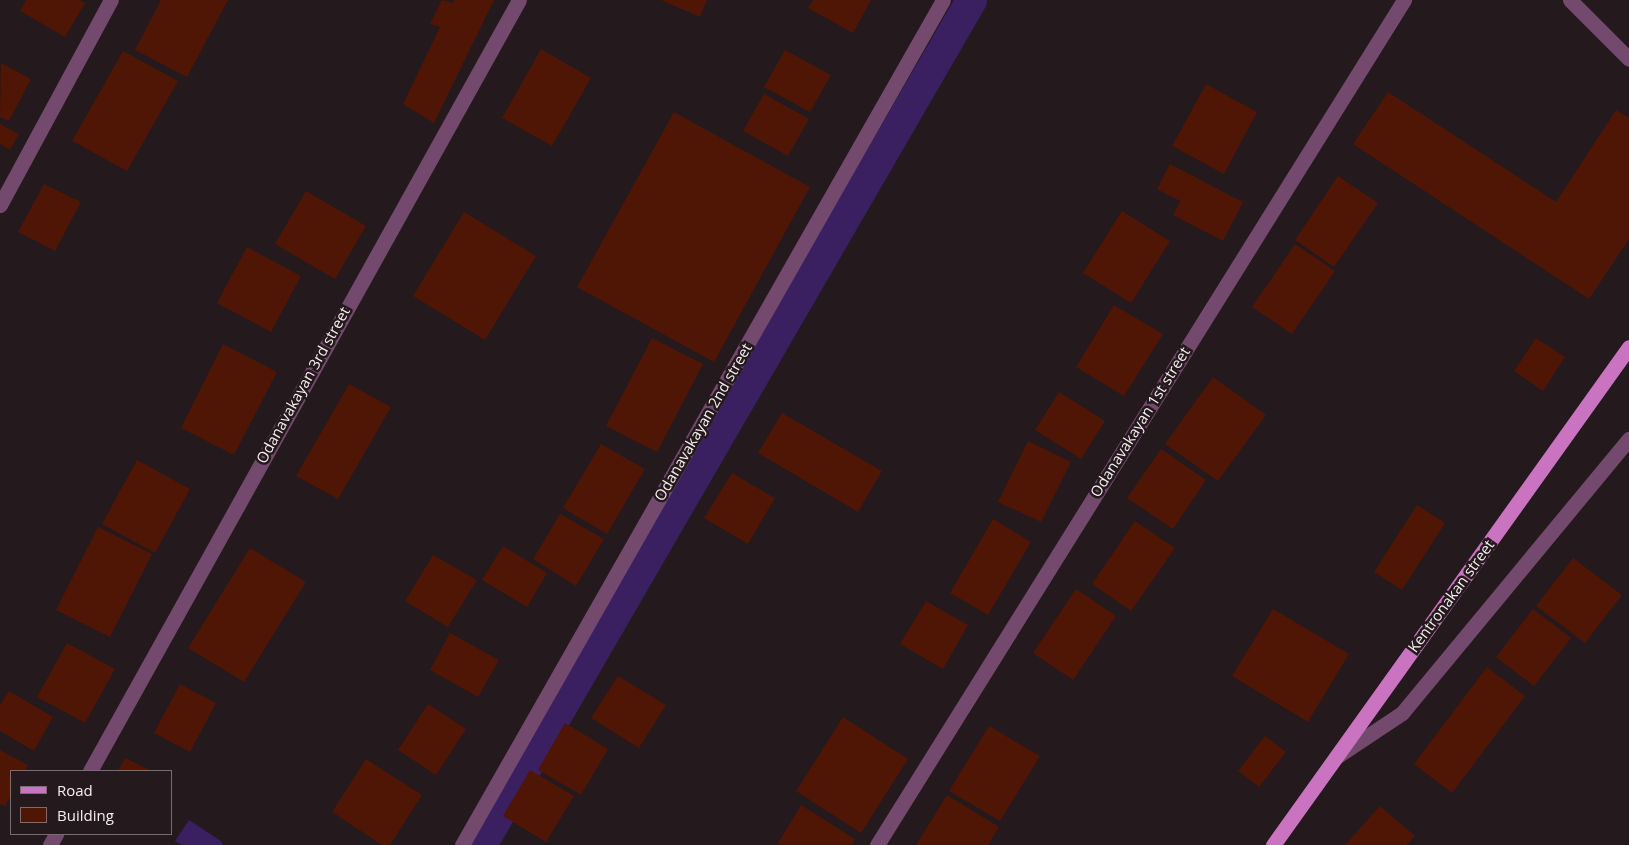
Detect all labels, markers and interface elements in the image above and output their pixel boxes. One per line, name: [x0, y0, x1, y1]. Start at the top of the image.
street label: Odanavakayan 3rd street: [252, 304, 354, 466]
street label: Odanavakayan 2nd street: [650, 340, 756, 504]
street label: Odanavakayan 1st street: [1086, 344, 1194, 500]
street label: Kentronakan street: [1404, 536, 1498, 656]
legend: [10, 770, 172, 835]
text: Road: [57, 780, 93, 800]
text: Building: [57, 805, 114, 825]

